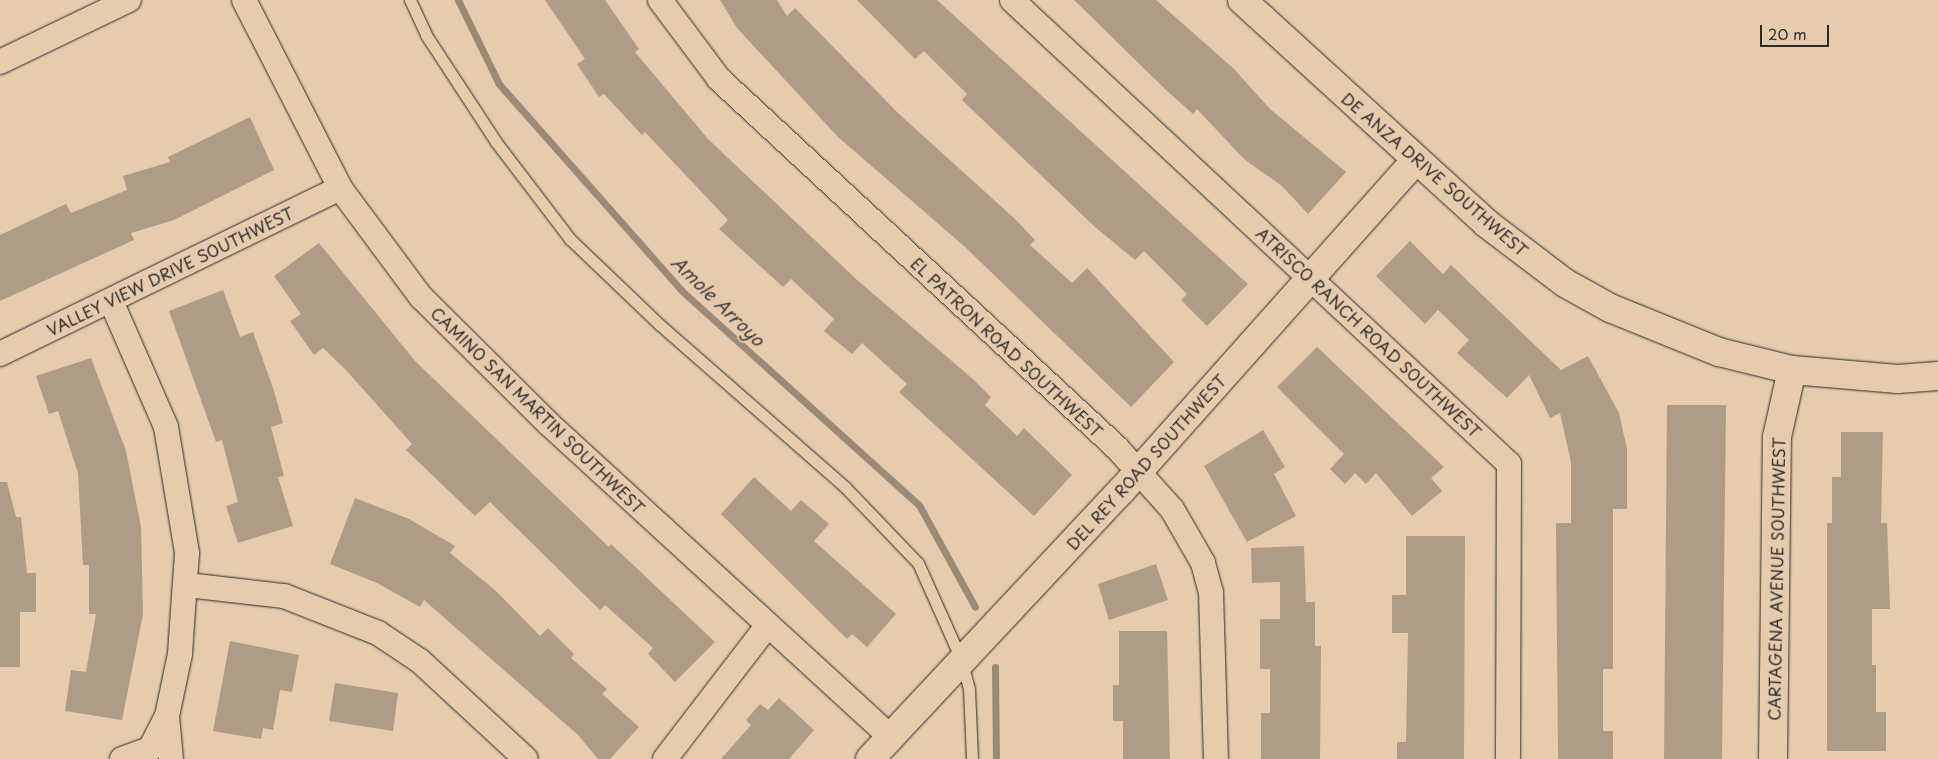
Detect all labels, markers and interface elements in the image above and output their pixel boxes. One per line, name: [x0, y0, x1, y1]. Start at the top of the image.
scale bar: [1763, 15, 1832, 47]
text: 20 m: [1768, 22, 1807, 45]
street label: DE ANZA DRIVE SOUTHWEST: [1339, 88, 1531, 260]
street label: VALLEY VIEW DRIVE SOUTHWEST: [43, 203, 297, 339]
street label: ATRISCO RANCH ROAD SOUTHWEST: [1253, 223, 1485, 441]
water label: Amole Arroyo: [667, 251, 769, 351]
street label: EL PATRON ROAD SOUTHWEST: [907, 253, 1107, 441]
street label: CAMINO SAN MARTIN SOUTHWEST: [428, 303, 648, 517]
street label: DEL REY ROAD SOUTHWEST: [1061, 369, 1231, 555]
street label: CARTAGENA AVENUE SOUTHWEST: [1764, 437, 1788, 721]

